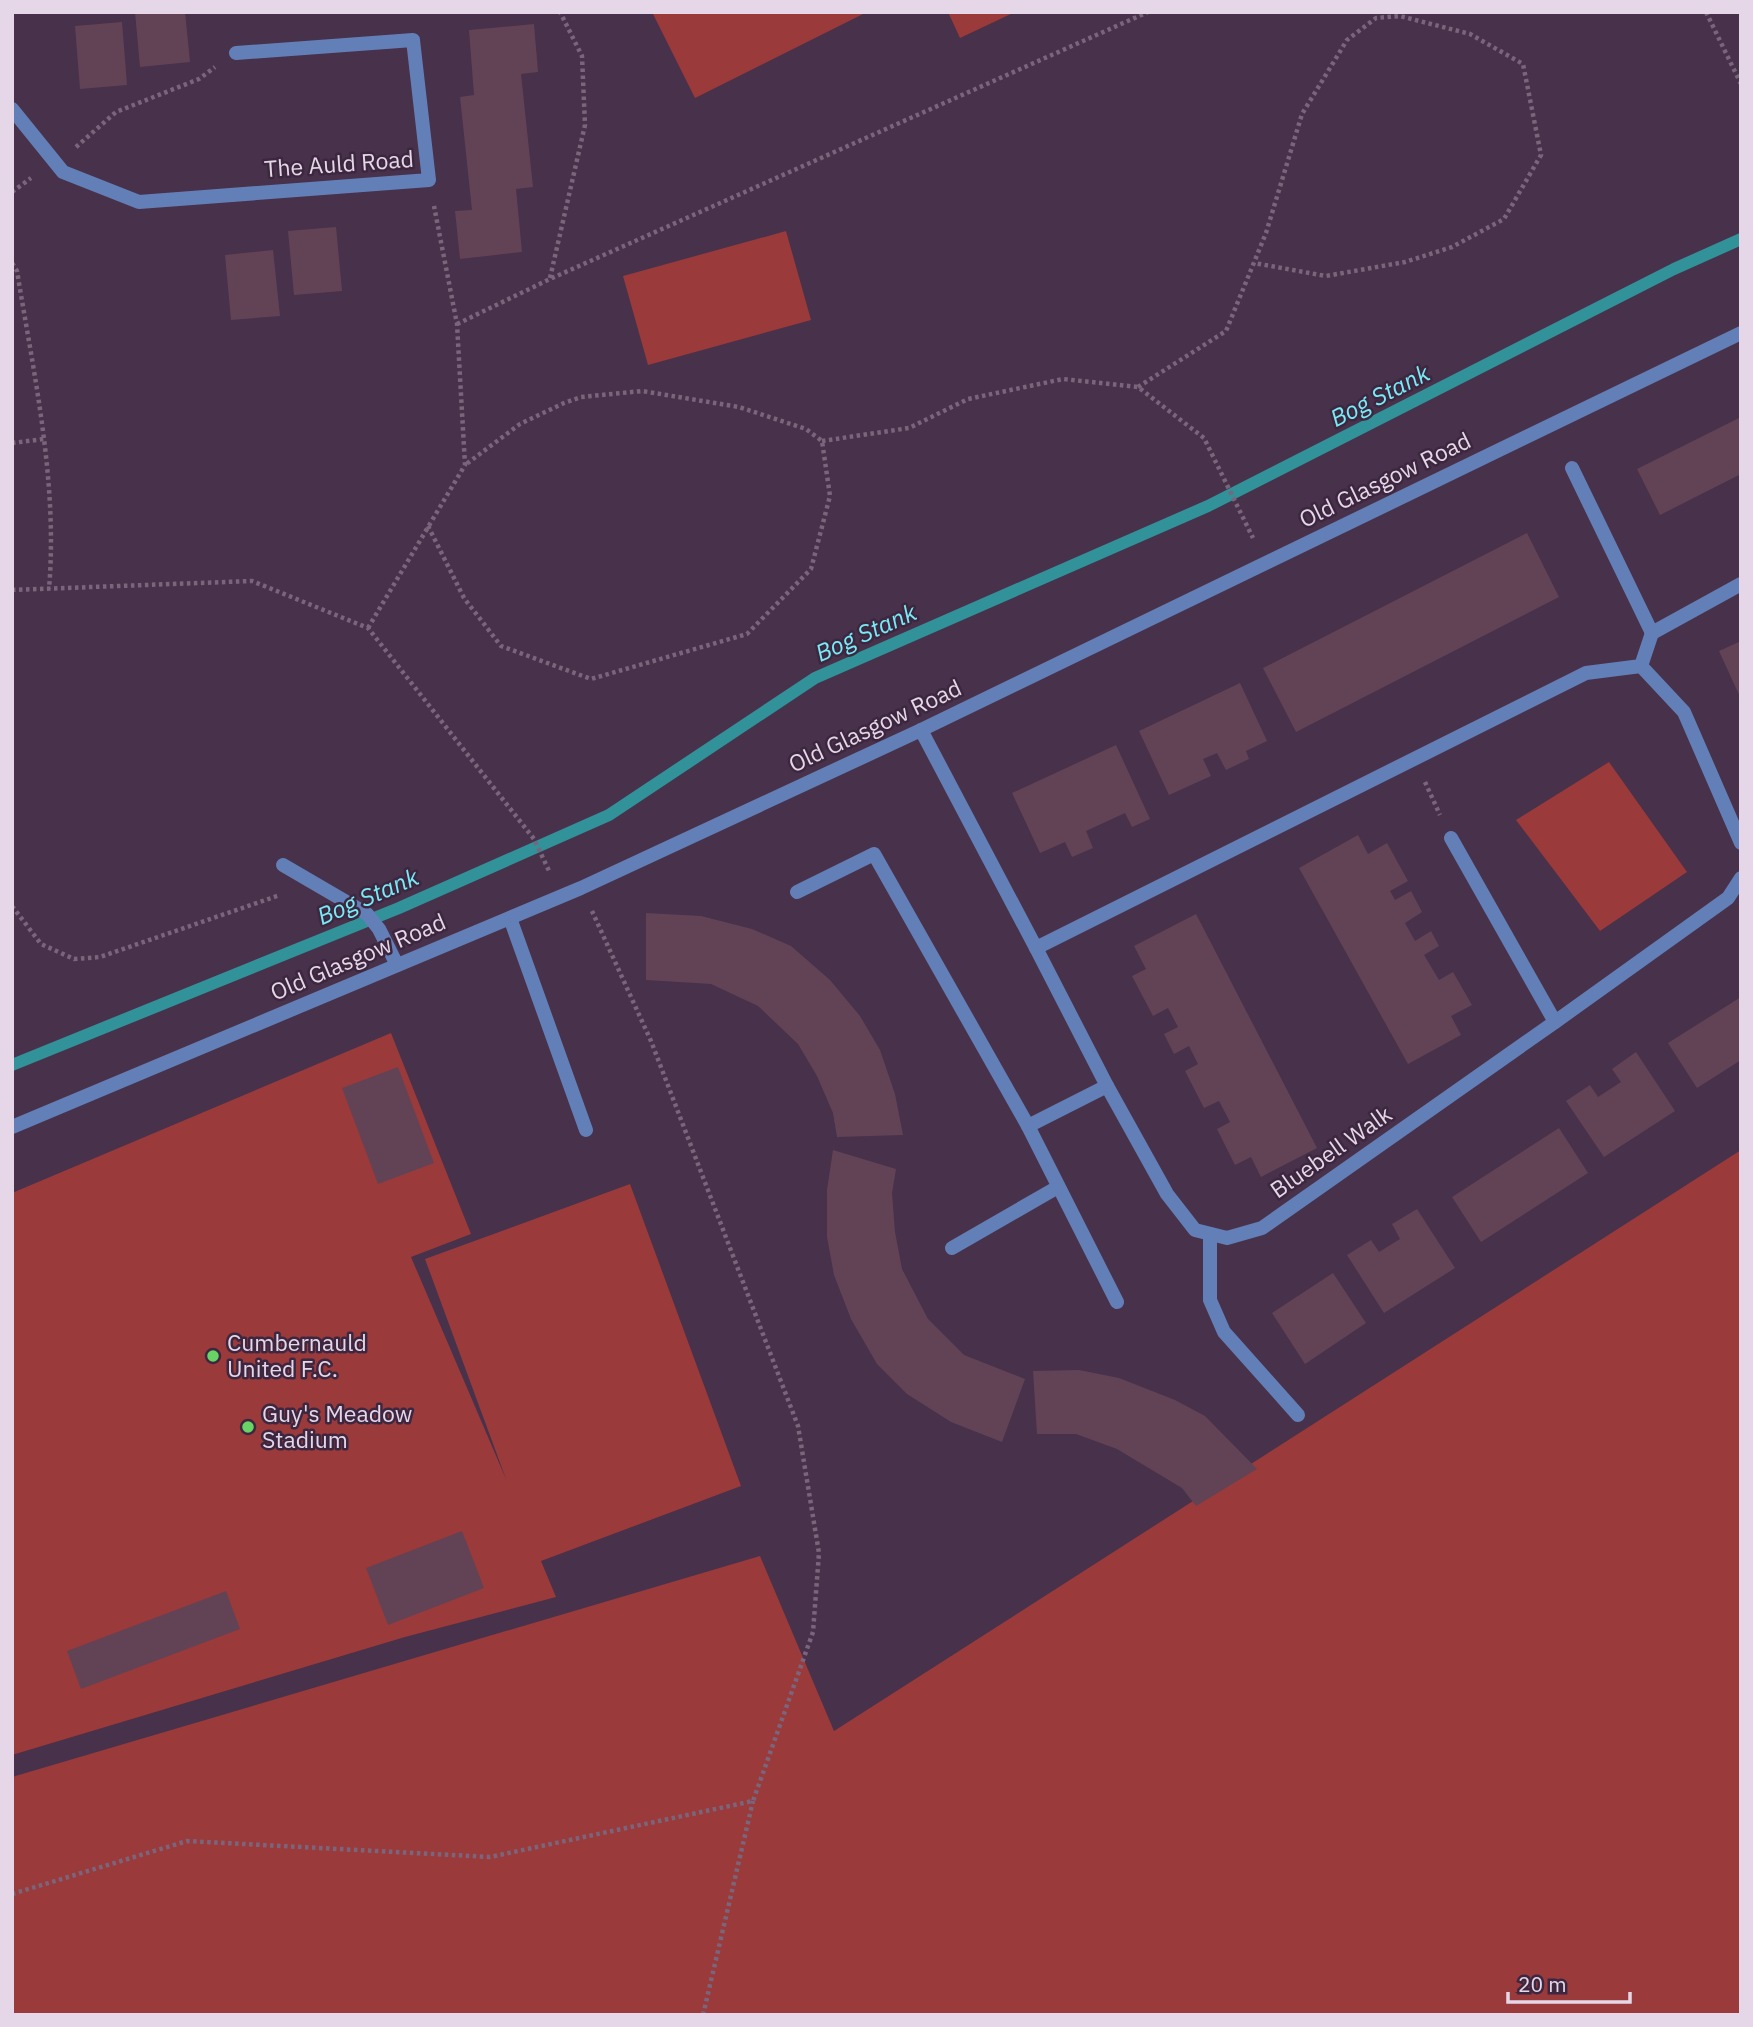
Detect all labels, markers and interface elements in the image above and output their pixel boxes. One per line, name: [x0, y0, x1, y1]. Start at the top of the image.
street label: The Auld Road: [263, 143, 415, 183]
water label: Bog Stank: [1324, 356, 1435, 434]
street label: Old Glasgow Road: [1294, 425, 1475, 534]
water label: Bog Stank: [810, 595, 922, 669]
street label: Old Glasgow Road: [783, 672, 966, 778]
water label: Bog Stank: [312, 860, 424, 932]
street label: Old Glasgow Road: [265, 906, 450, 1007]
street label: Bluebell Walk: [1264, 1098, 1397, 1204]
place label: Cumbernauld United F.C.: [227, 1327, 367, 1383]
marker: Cumbernauld United F.C.: [205, 1348, 221, 1364]
place label: Guy's Meadow Stadium: [262, 1398, 413, 1454]
marker: Guy's Meadow Stadium: [240, 1419, 256, 1435]
scale bar: [1508, 1960, 1630, 2004]
text: 20 m: [1518, 1970, 1567, 1998]

